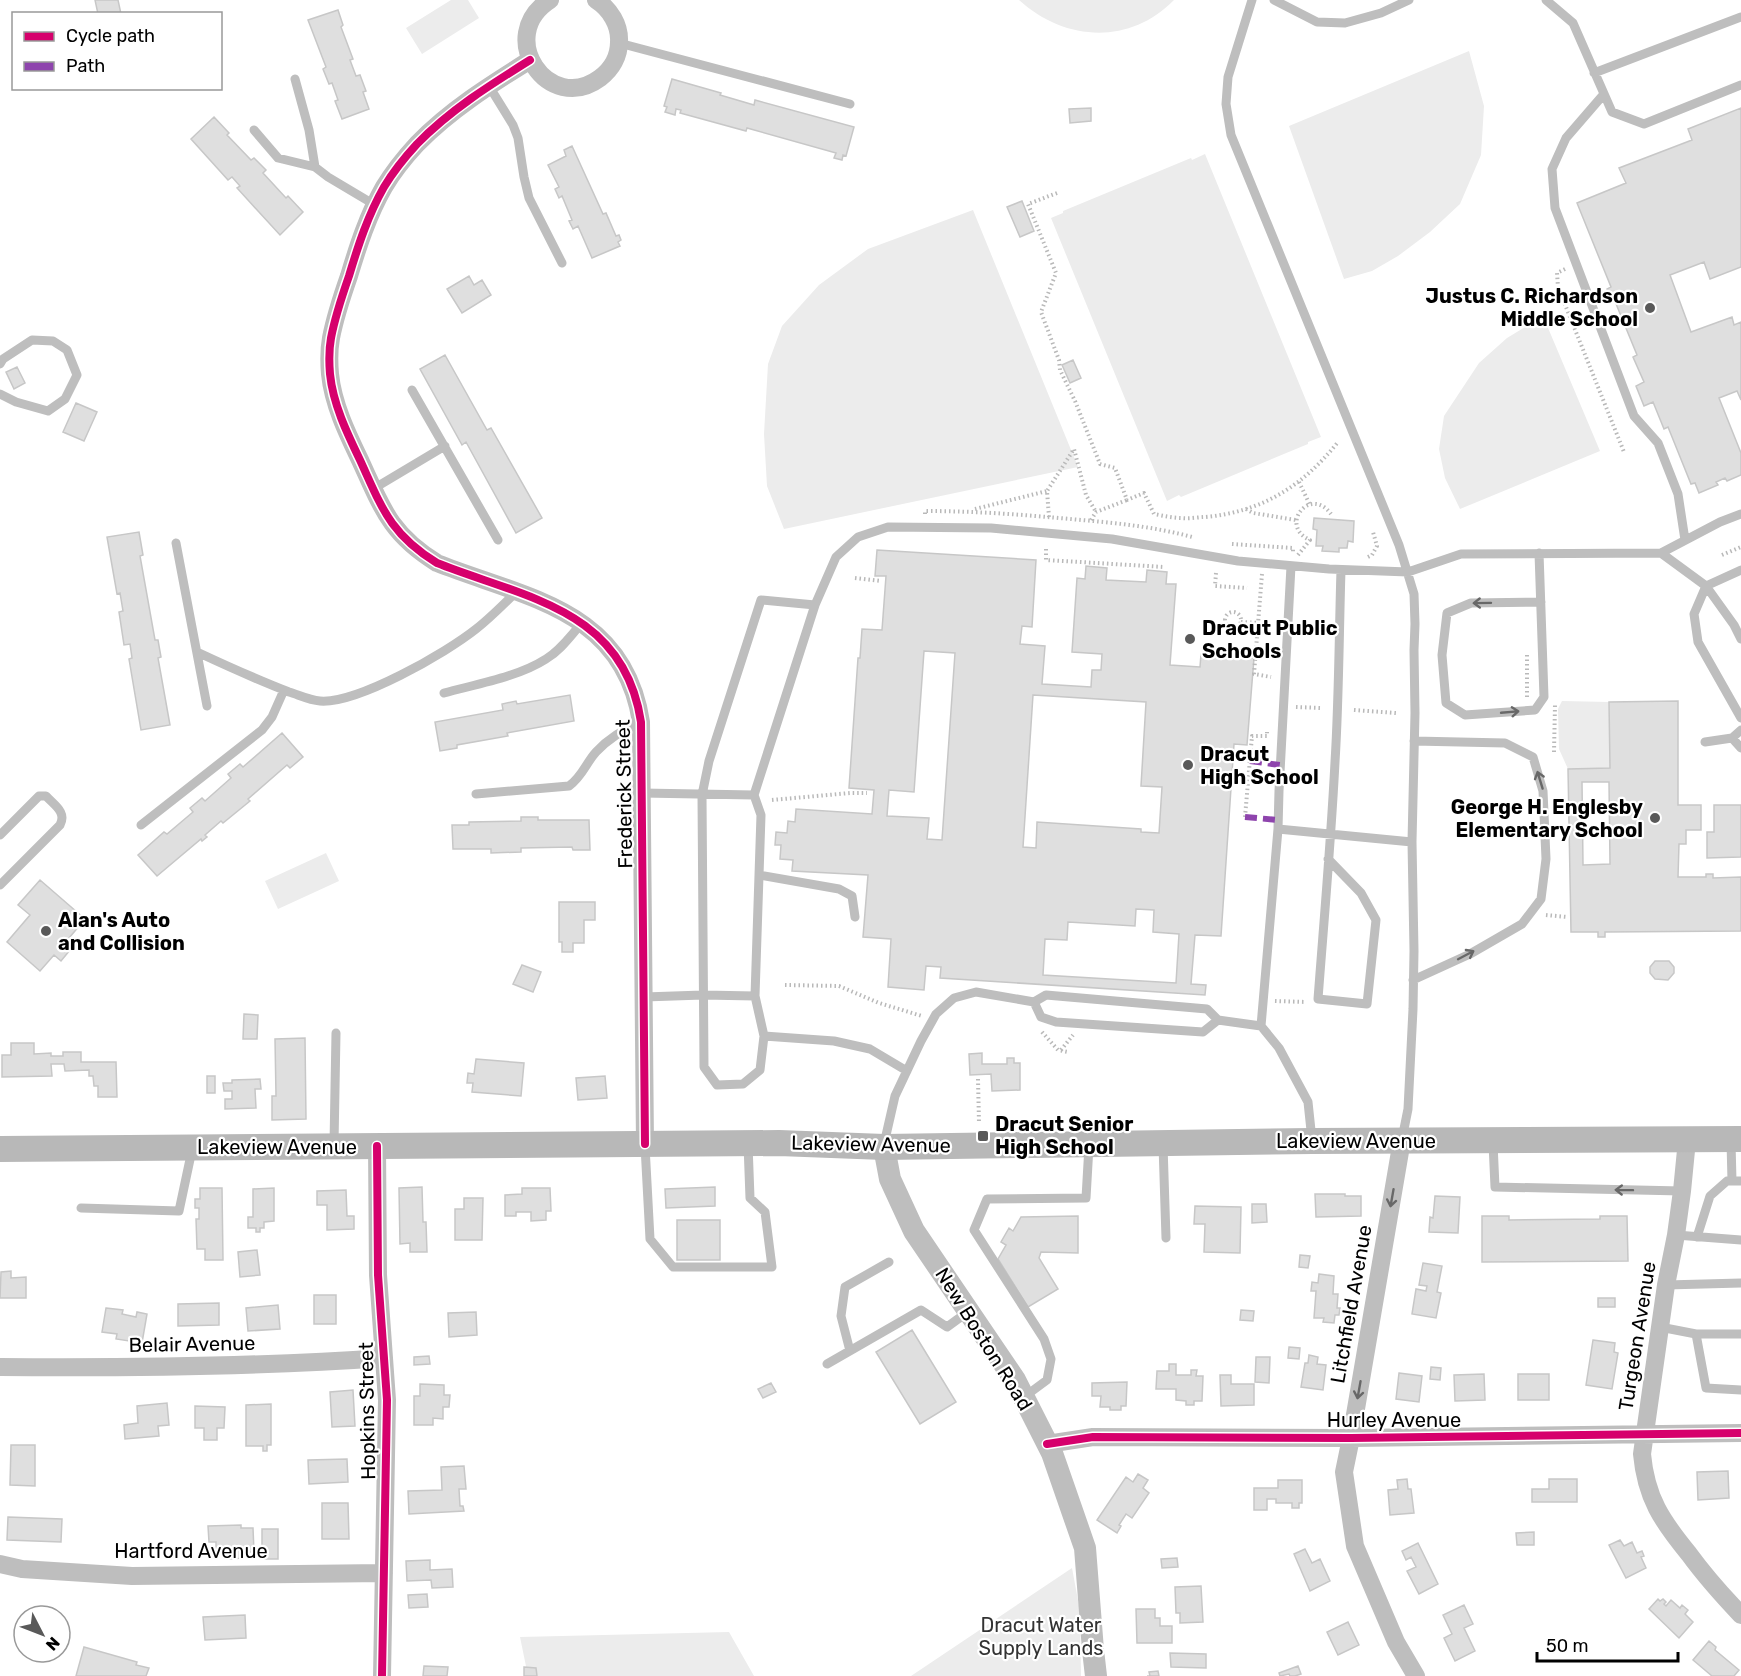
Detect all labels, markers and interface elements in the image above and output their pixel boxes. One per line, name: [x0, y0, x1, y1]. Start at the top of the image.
legend: [12, 12, 222, 90]
text: Cycle path: [66, 25, 155, 47]
text: Path: [66, 55, 105, 77]
place label: Justus C. Richardson Middle School: [1426, 284, 1638, 331]
marker: Justus C. Richardson Middle School: [1643, 301, 1657, 315]
one-way arrow: [1473, 597, 1493, 609]
place label: Dracut Public Schools: [1202, 616, 1338, 663]
marker: Dracut Public Schools: [1183, 632, 1197, 646]
one-way arrow: [1499, 706, 1519, 717]
street label: Frederick Street: [611, 719, 637, 869]
place label: Dracut High School: [1200, 742, 1319, 789]
marker: Dracut High School: [1181, 758, 1195, 772]
one-way arrow: [1534, 771, 1545, 790]
place label: George H. Englesby Elementary School: [1451, 795, 1643, 842]
marker: George H. Englesby Elementary School: [1648, 811, 1662, 825]
place label: Alan's Auto and Collision: [58, 908, 185, 955]
marker: Alan's Auto and Collision: [39, 924, 53, 938]
one-way arrow: [1457, 949, 1474, 961]
place label: Dracut Senior High School: [995, 1112, 1133, 1159]
marker: Dracut Senior High School: [976, 1129, 990, 1143]
street label: Lakeview Avenue: [1276, 1129, 1436, 1153]
street label: Lakeview Avenue: [791, 1131, 951, 1157]
street label: Lakeview Avenue: [197, 1135, 357, 1159]
one-way arrow: [1615, 1184, 1635, 1196]
one-way arrow: [1386, 1188, 1397, 1207]
street label: Litchfield Avenue: [1325, 1223, 1377, 1385]
street label: Turgeon Avenue: [1613, 1260, 1661, 1412]
street label: New Boston Road: [930, 1263, 1038, 1415]
street label: Belair Avenue: [128, 1331, 256, 1357]
street label: Hopkins Street: [354, 1342, 380, 1480]
one-way arrow: [1354, 1380, 1365, 1400]
street label: Hurley Avenue: [1327, 1408, 1461, 1432]
street label: Hartford Avenue: [114, 1539, 268, 1563]
north arrow: [12, 1604, 72, 1664]
park label: Dracut Water Supply Lands: [978, 1613, 1104, 1660]
scale bar: [1537, 1625, 1678, 1663]
text: N: [42, 1633, 64, 1654]
text: 50 m: [1546, 1635, 1589, 1657]

